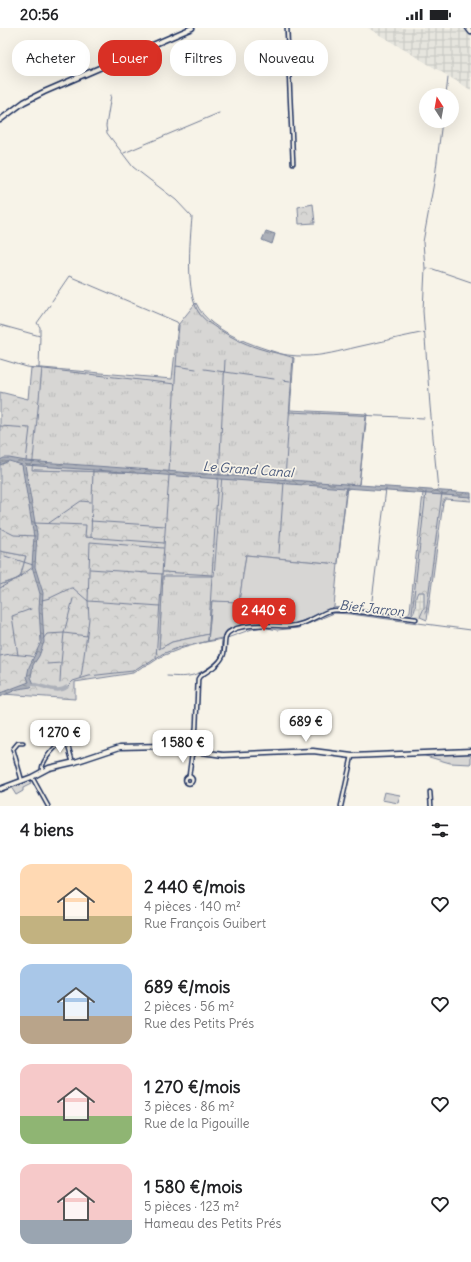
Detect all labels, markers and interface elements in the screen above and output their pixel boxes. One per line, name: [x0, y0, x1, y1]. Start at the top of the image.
text: 20:56: [20, 5, 59, 24]
chip: Acheter: [12, 40, 90, 76]
chip: Louer: [98, 40, 162, 76]
chip: Filtres: [170, 40, 236, 76]
chip: Nouveau: [244, 40, 328, 76]
north arrow: [419, 88, 459, 128]
map controls: [419, 88, 459, 128]
water label: Le Grand Canal: [202, 458, 296, 481]
water label: Bief Jarron: [339, 597, 406, 620]
pin: 2 440 €: [227, 598, 301, 632]
text: 2 440 €: [241, 602, 287, 619]
pin: 689 €: [278, 709, 334, 743]
text: 689 €: [289, 713, 323, 730]
pin: 1 270 €: [23, 720, 97, 754]
text: 1 270 €: [39, 724, 81, 741]
pin: 1 580 €: [146, 730, 220, 764]
text: 1 580 €: [161, 734, 205, 751]
text: 4 biens: [20, 819, 74, 841]
icon: filters: [429, 819, 451, 841]
text: 2 440 €/mois: [144, 876, 245, 898]
icon: home: [52, 880, 100, 928]
icon: heart: [429, 893, 451, 915]
text: 4 pièces · 140 m²: [144, 898, 241, 915]
text: Rue François Guibert: [144, 915, 266, 932]
text: 689 €/mois: [144, 976, 230, 998]
icon: home: [52, 980, 100, 1028]
icon: heart: [429, 993, 451, 1015]
text: 2 pièces · 56 m²: [144, 998, 234, 1015]
text: Rue des Petits Prés: [144, 1015, 254, 1032]
text: 1 270 €/mois: [144, 1076, 241, 1098]
icon: home: [52, 1080, 100, 1128]
icon: heart: [429, 1093, 451, 1115]
text: 3 pièces · 86 m²: [144, 1098, 235, 1115]
text: Rue de la Pigouille: [144, 1115, 250, 1132]
text: 1 580 €/mois: [144, 1176, 242, 1198]
icon: home: [52, 1180, 100, 1228]
icon: heart: [429, 1193, 451, 1215]
text: 5 pièces · 123 m²: [144, 1198, 239, 1215]
text: Hameau des Petits Prés: [144, 1215, 281, 1232]

